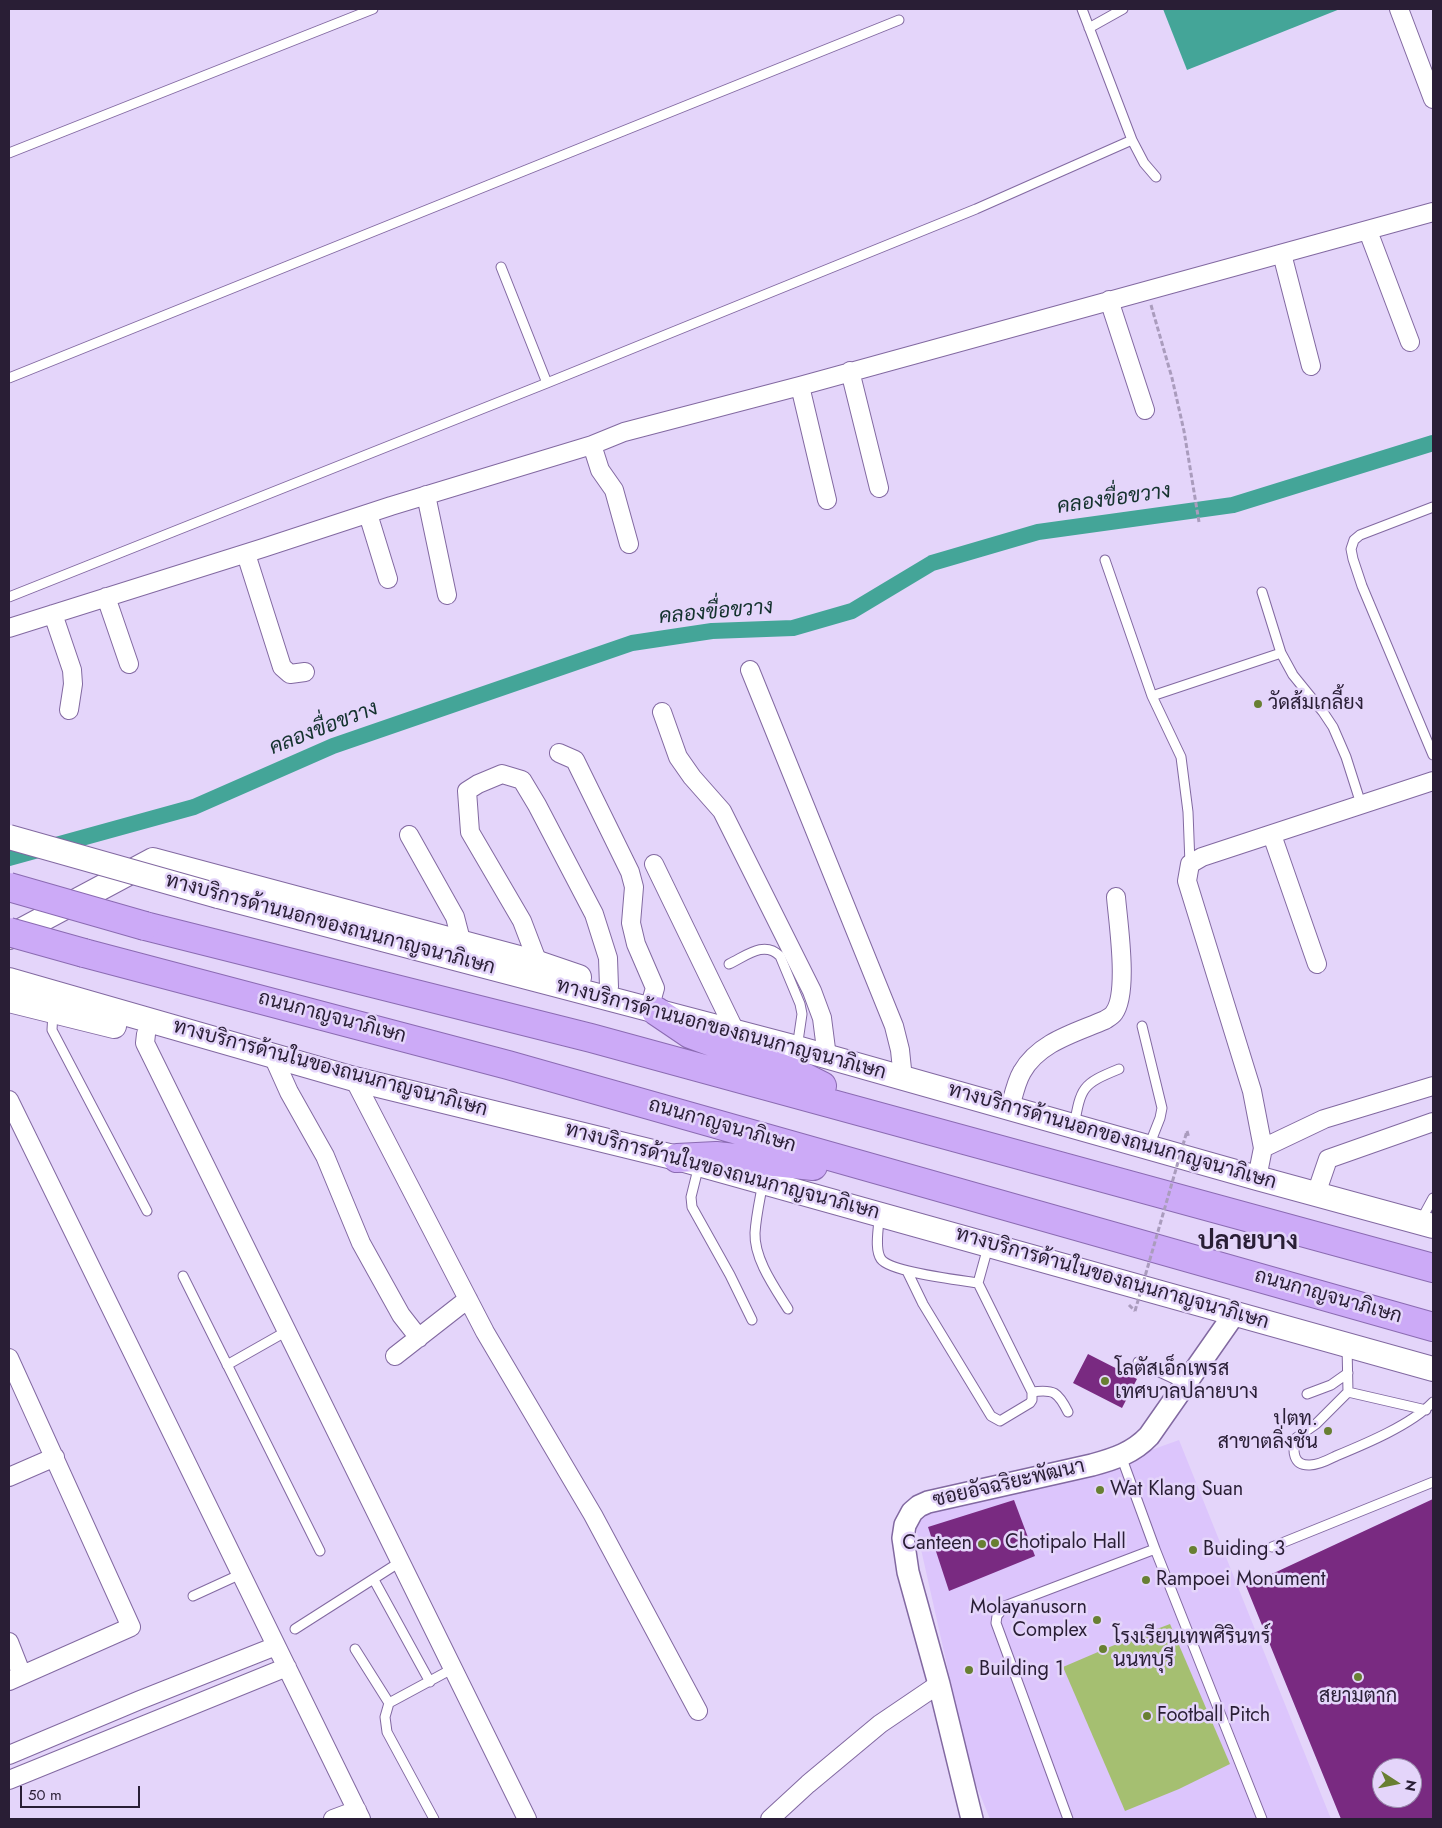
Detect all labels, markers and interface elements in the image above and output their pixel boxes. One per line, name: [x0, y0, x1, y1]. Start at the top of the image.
water label: คลองขื่อขวาง: [1056, 480, 1172, 520]
water label: คลองขื่อขวาง: [658, 595, 774, 631]
place label: วัดส้มเกลี้ยง: [1268, 692, 1364, 716]
water label: คลองขื่อขวาง: [266, 697, 382, 761]
marker: วัดส้มเกลี้ยง: [1252, 698, 1264, 710]
street label: ทางบริการด้านนอกของถนนกาญจนาภิเษก: [162, 869, 498, 981]
street label: ทางบริการด้านนอกของถนนกาญจนาภิเษก: [553, 974, 889, 1086]
street label: ถนนกาญจนาภิเษก: [255, 987, 409, 1049]
street label: ทางบริการด้านในของถนนกาญจนาภิเษก: [170, 1015, 490, 1123]
street label: ทางบริการด้านนอกของถนนกาญจนาภิเษก: [945, 1079, 1279, 1195]
street label: ถนนกาญจนาภิเษก: [646, 1094, 798, 1158]
street label: ทางบริการด้านในของถนนกาญจนาภิเษก: [562, 1118, 882, 1226]
street label: ทางบริการด้านในของถนนกาญจนาภิเษก: [953, 1223, 1271, 1335]
district label: ปลายบาง: [1198, 1228, 1298, 1258]
street label: ถนนกาญจนาภิเษก: [1252, 1265, 1404, 1329]
place label: โลตัสเอ็กเพรส เทศบาลปลายบาง: [1115, 1358, 1258, 1405]
marker: โลตัสเอ็กเพรส เทศบาลปลายบาง: [1099, 1375, 1111, 1387]
place label: ปตท. สาขาตลิ่งชัน: [1217, 1408, 1318, 1455]
marker: ปตท. สาขาตลิ่งชัน: [1322, 1425, 1334, 1437]
street label: ซอยอัจฉริยะพัฒนา: [931, 1455, 1087, 1513]
place label: Wat Klang Suan: [1110, 1478, 1243, 1502]
marker: Wat Klang Suan: [1094, 1484, 1106, 1496]
place label: Chotipalo Hall: [1005, 1531, 1126, 1555]
place label: Canteen: [902, 1532, 972, 1556]
marker: Chotipalo Hall: [989, 1537, 1001, 1549]
marker: Canteen: [976, 1538, 988, 1550]
place label: Buiding 3: [1203, 1538, 1285, 1562]
marker: Buiding 3: [1187, 1544, 1199, 1556]
place label: Rampoei Monument: [1156, 1568, 1326, 1592]
marker: Rampoei Monument: [1140, 1574, 1152, 1586]
place label: Molayanusorn Complex: [970, 1596, 1087, 1643]
marker: Molayanusorn Complex: [1091, 1614, 1103, 1626]
place label: โรงเรียนเทพศิรินทร์ นนทบุรี: [1113, 1626, 1270, 1673]
marker: โรงเรียนเทพศิรินทร์ นนทบุรี: [1097, 1643, 1109, 1655]
place label: Building 1: [979, 1658, 1064, 1682]
marker: Building 1: [963, 1664, 975, 1676]
marker: สยามตาก: [1352, 1671, 1364, 1683]
place label: สยามตาก: [1319, 1685, 1397, 1709]
place label: Football Pitch: [1157, 1704, 1270, 1728]
marker: Football Pitch: [1141, 1710, 1153, 1722]
north arrow: [1372, 1758, 1422, 1808]
scale bar: [22, 1776, 142, 1808]
text: N: [1400, 1778, 1422, 1793]
text: 50 m: [28, 1784, 62, 1806]

